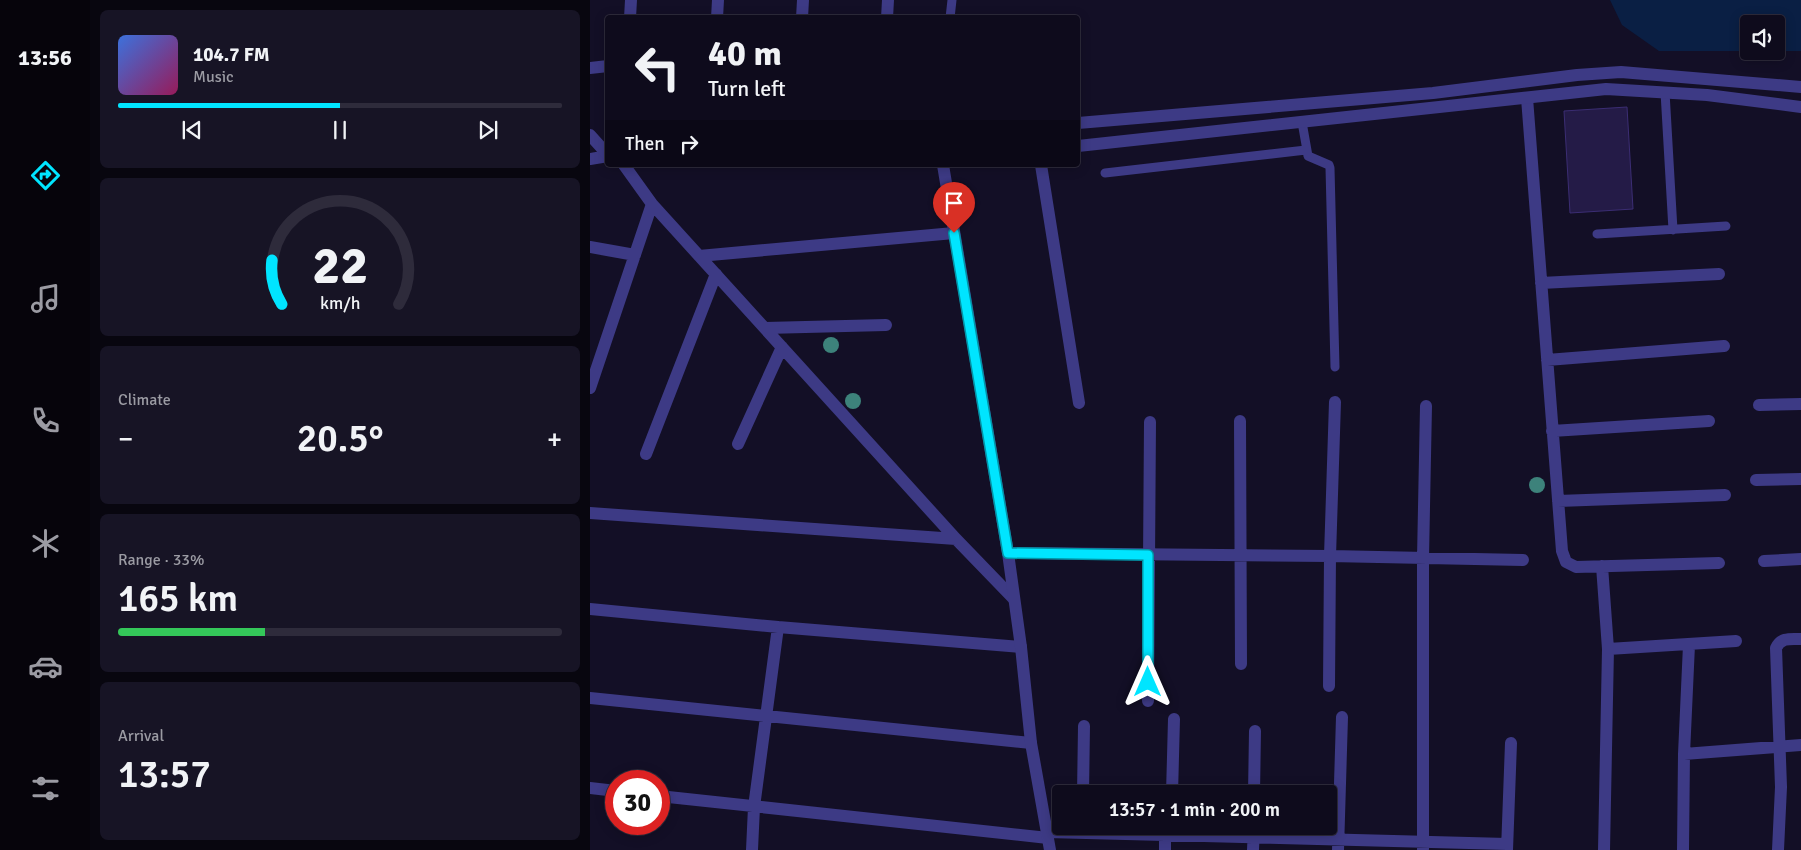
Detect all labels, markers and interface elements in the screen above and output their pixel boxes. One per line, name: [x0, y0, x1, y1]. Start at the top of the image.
map controls: [1740, 15, 1785, 60]
button: sound: [1740, 15, 1785, 60]
text: 40 m: [708, 32, 782, 75]
icon: left: [625, 35, 690, 100]
text: 104.7 FM: [193, 43, 270, 67]
text: 13:56: [18, 44, 72, 71]
text: Music: [193, 67, 234, 87]
text: Turn left: [708, 75, 786, 102]
icon: previous: [178, 116, 206, 144]
icon: pause: [326, 116, 354, 144]
icon: next: [474, 116, 502, 144]
icon: right: [675, 130, 703, 158]
text: Then: [625, 132, 665, 156]
icon: directions: [28, 158, 63, 193]
pin: [933, 182, 975, 233]
icon: arrive: [940, 189, 968, 217]
text: 22: [312, 234, 368, 298]
icon: music: [28, 281, 63, 316]
text: km/h: [320, 292, 360, 314]
text: Climate: [118, 390, 171, 410]
icon: phone: [28, 403, 63, 438]
text: 20.5°: [297, 415, 383, 462]
text: −: [118, 422, 133, 456]
text: +: [547, 422, 562, 456]
icon: climate: [28, 526, 63, 561]
text: Range · 33%: [118, 550, 204, 570]
text: 165 km: [118, 575, 238, 622]
icon: car: [28, 649, 63, 684]
position arrow: [1121, 655, 1173, 707]
text: Arrival: [118, 726, 164, 746]
text: 13:57: [118, 751, 211, 798]
speed limit sign: 30: [605, 770, 670, 835]
icon: filters: [28, 771, 63, 806]
text: 13:57 · 1 min · 200 m: [1109, 798, 1280, 822]

